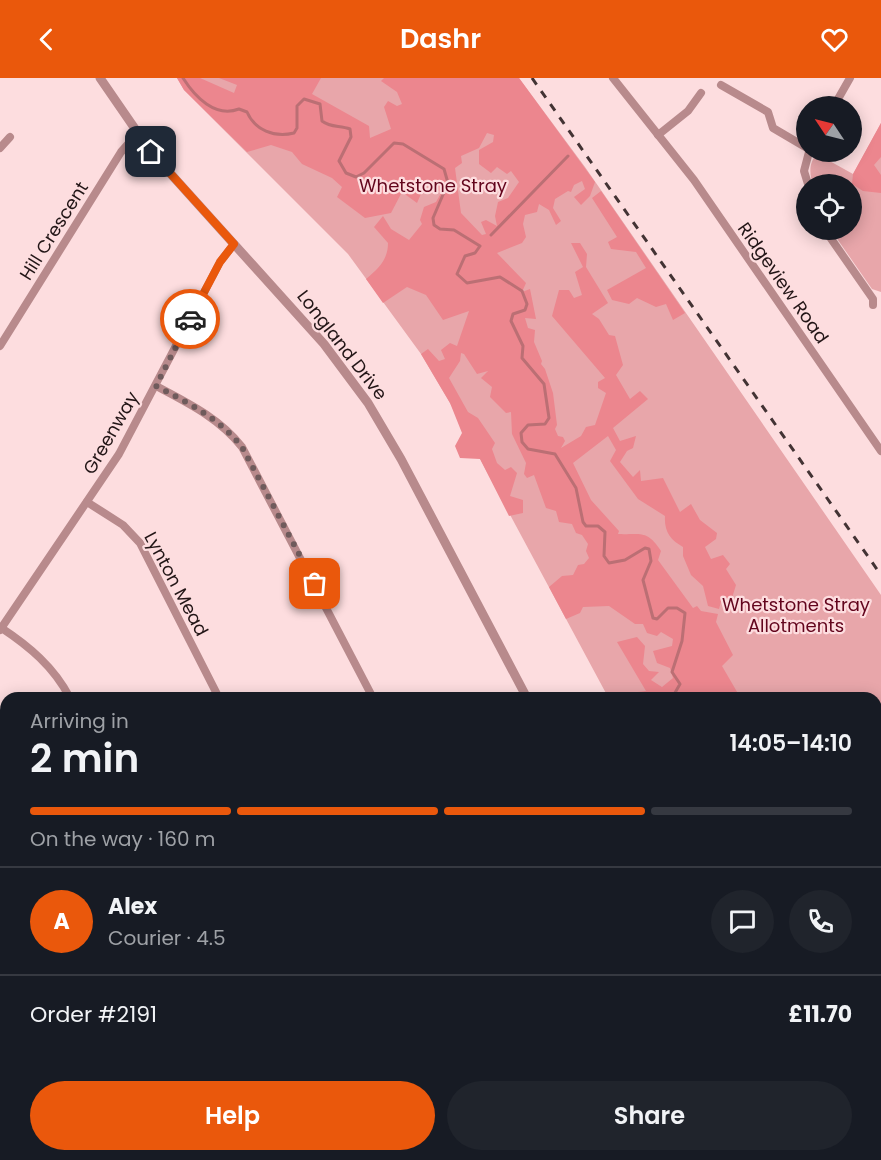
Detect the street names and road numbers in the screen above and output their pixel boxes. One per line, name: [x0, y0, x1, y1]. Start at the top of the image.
street label: Hill Crescent: [13, 177, 94, 285]
street label: Ridgeview Road: [732, 217, 835, 348]
street label: Longland Drive: [292, 285, 393, 405]
street label: Greenway: [77, 387, 144, 479]
street label: Lynton Mead: [138, 527, 214, 640]

